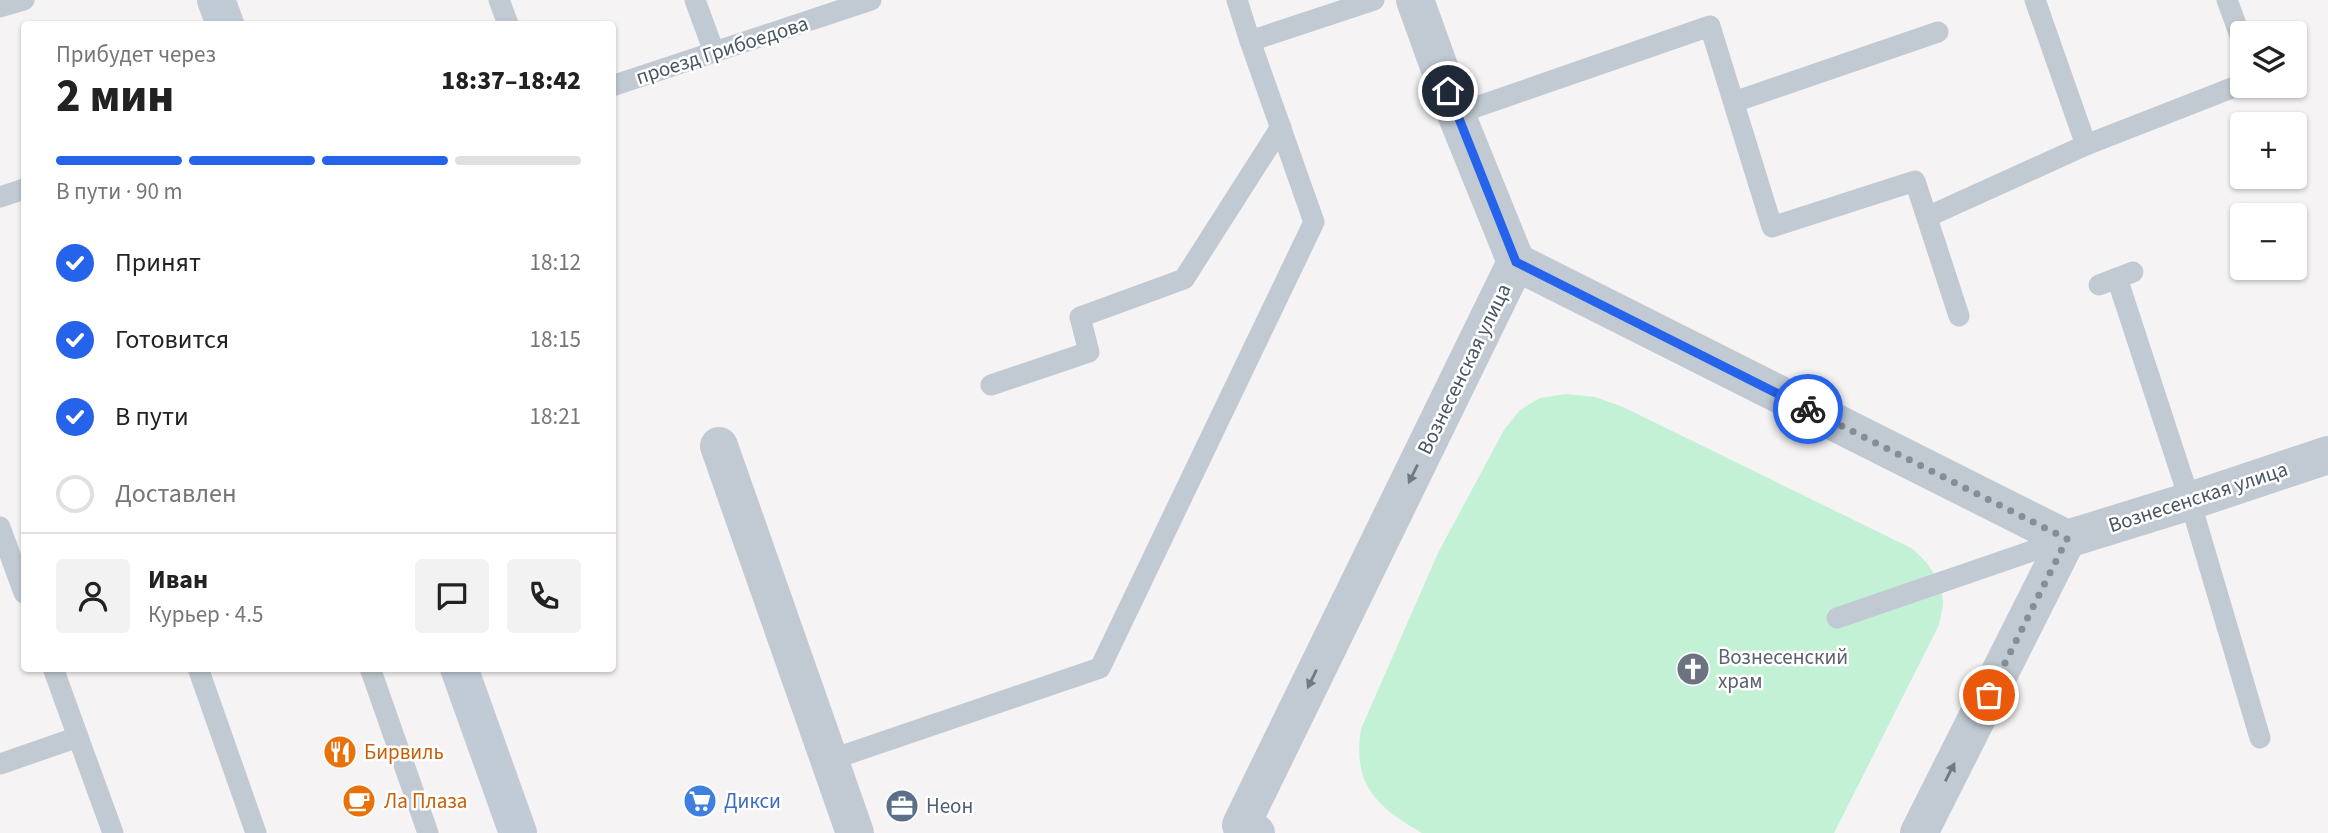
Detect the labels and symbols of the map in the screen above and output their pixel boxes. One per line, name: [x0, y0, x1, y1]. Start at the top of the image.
street label: проезд Грибоедова: [632, 8, 812, 92]
pin: [1418, 61, 1478, 121]
street label: Вознесенская улица: [1410, 278, 1518, 460]
courier: [1773, 374, 1843, 444]
street label: Вознесенская улица: [2104, 454, 2292, 540]
one-way arrow: [1407, 464, 1418, 484]
place label: Вознесенский храм: [1718, 642, 1848, 696]
church icon: Вознесенский храм: [1674, 650, 1712, 688]
pin: [1959, 665, 2019, 725]
one-way arrow: [1307, 669, 1318, 689]
restaurant icon: Бирвиль: [321, 733, 359, 771]
place label: Бирвиль: [364, 737, 444, 767]
one-way arrow: [1944, 762, 1955, 782]
cafe icon: Ла Плаза: [340, 782, 378, 820]
supermarket icon: Дикси: [681, 782, 719, 820]
place label: Ла Плаза: [384, 786, 467, 816]
place label: Дикси: [724, 786, 781, 816]
office icon: Неон: [883, 787, 921, 825]
place label: Неон: [926, 791, 973, 821]

